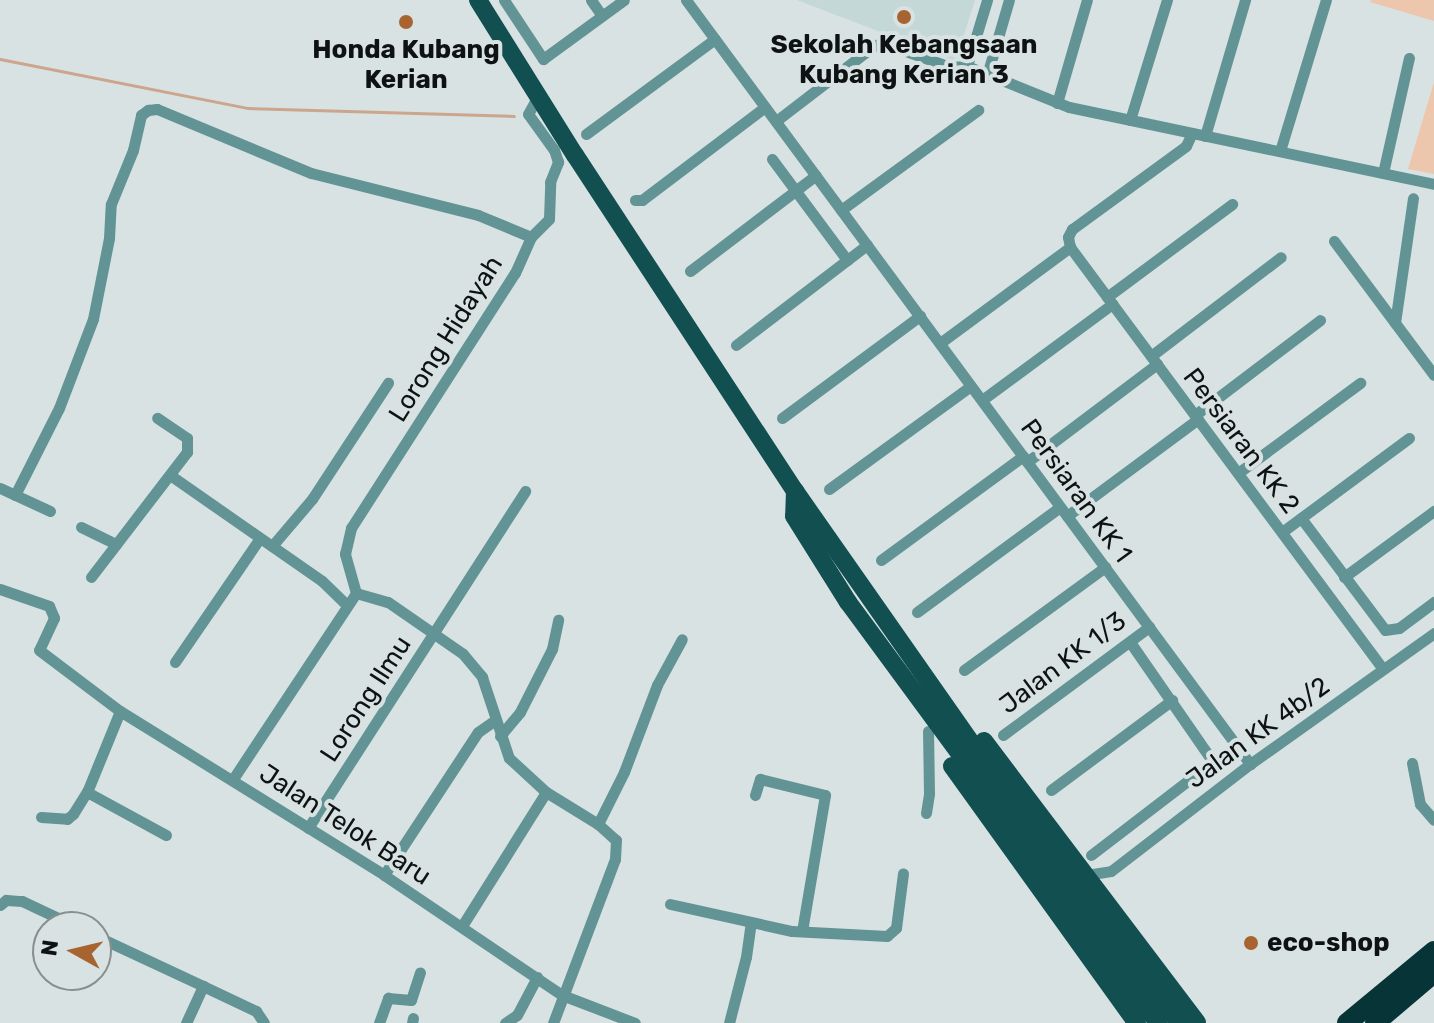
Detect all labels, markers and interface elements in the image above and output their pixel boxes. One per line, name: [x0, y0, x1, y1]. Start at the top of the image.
marker: Sekolah Kebangsaan Kubang Kerian 3: [895, 8, 913, 26]
marker: Honda Kubang Kerian: [397, 13, 415, 31]
place label: Sekolah Kebangsaan Kubang Kerian 3: [770, 29, 1038, 90]
place label: Honda Kubang Kerian: [312, 34, 500, 96]
street label: Lorong Hidayah: [382, 250, 510, 428]
street label: Persiaran KK 2: [1176, 362, 1306, 520]
street label: Persiaran KK 1: [1013, 413, 1139, 569]
street label: Jalan KK 1/3: [994, 605, 1132, 721]
street label: Lorong Ilmu: [314, 630, 418, 768]
street label: Jalan KK 4b/2: [1180, 670, 1336, 796]
street label: Jalan Telok Baru: [253, 758, 437, 892]
north arrow: [32, 911, 112, 991]
place label: eco-shop: [1267, 927, 1390, 959]
marker: eco-shop: [1242, 934, 1260, 952]
text: N: [35, 938, 64, 958]

